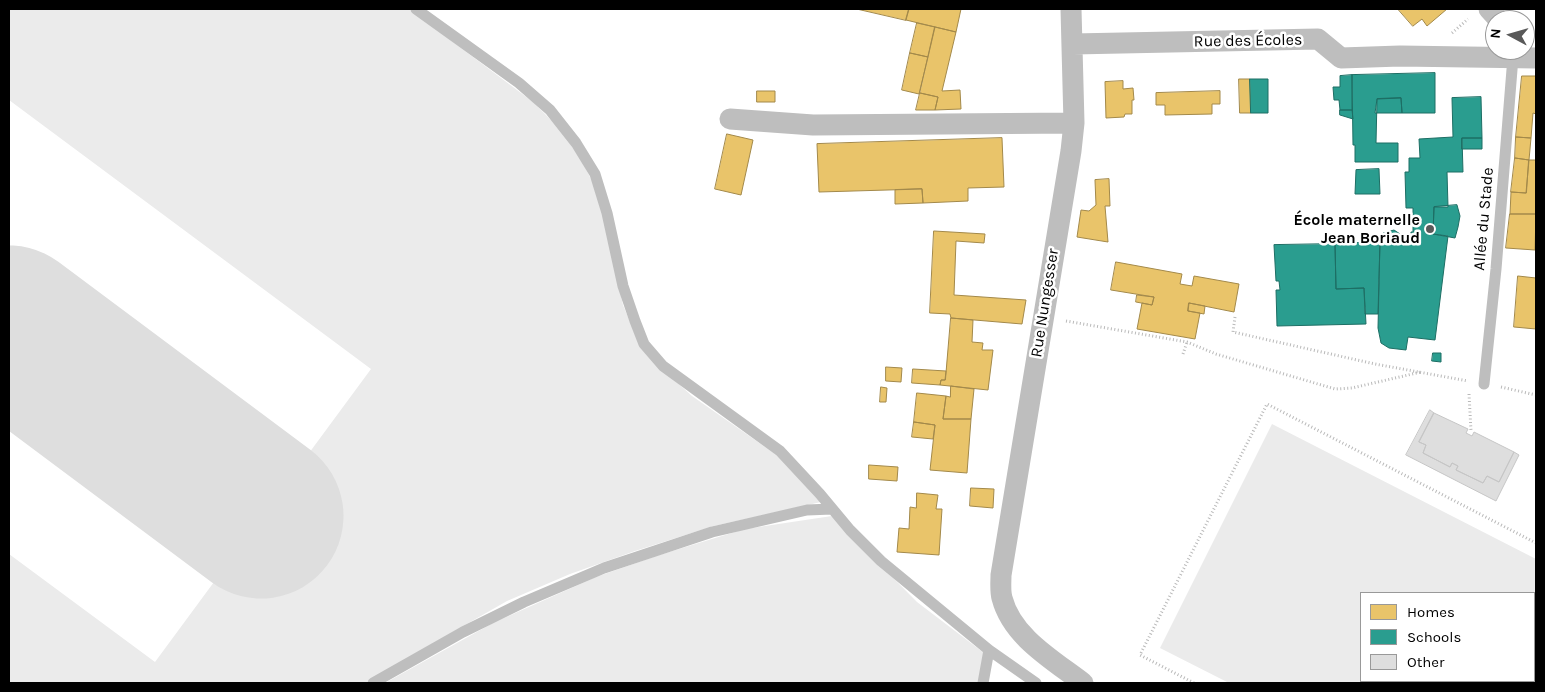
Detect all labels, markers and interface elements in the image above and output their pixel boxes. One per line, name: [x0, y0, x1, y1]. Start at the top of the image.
north arrow: [1485, 10, 1535, 60]
text: N: [1487, 28, 1505, 39]
street label: Rue des Écoles: [1194, 30, 1302, 52]
street label: Allée du Stade: [1470, 167, 1498, 271]
place label: École maternelle Jean Boriaud: [1293, 210, 1420, 248]
marker: École maternelle Jean Boriaud: [1424, 223, 1436, 235]
street label: Rue Nungesser: [1027, 247, 1063, 359]
legend: [1360, 592, 1535, 682]
text: Homes: [1407, 603, 1455, 621]
text: Schools: [1407, 628, 1461, 646]
text: Other: [1407, 653, 1445, 671]

